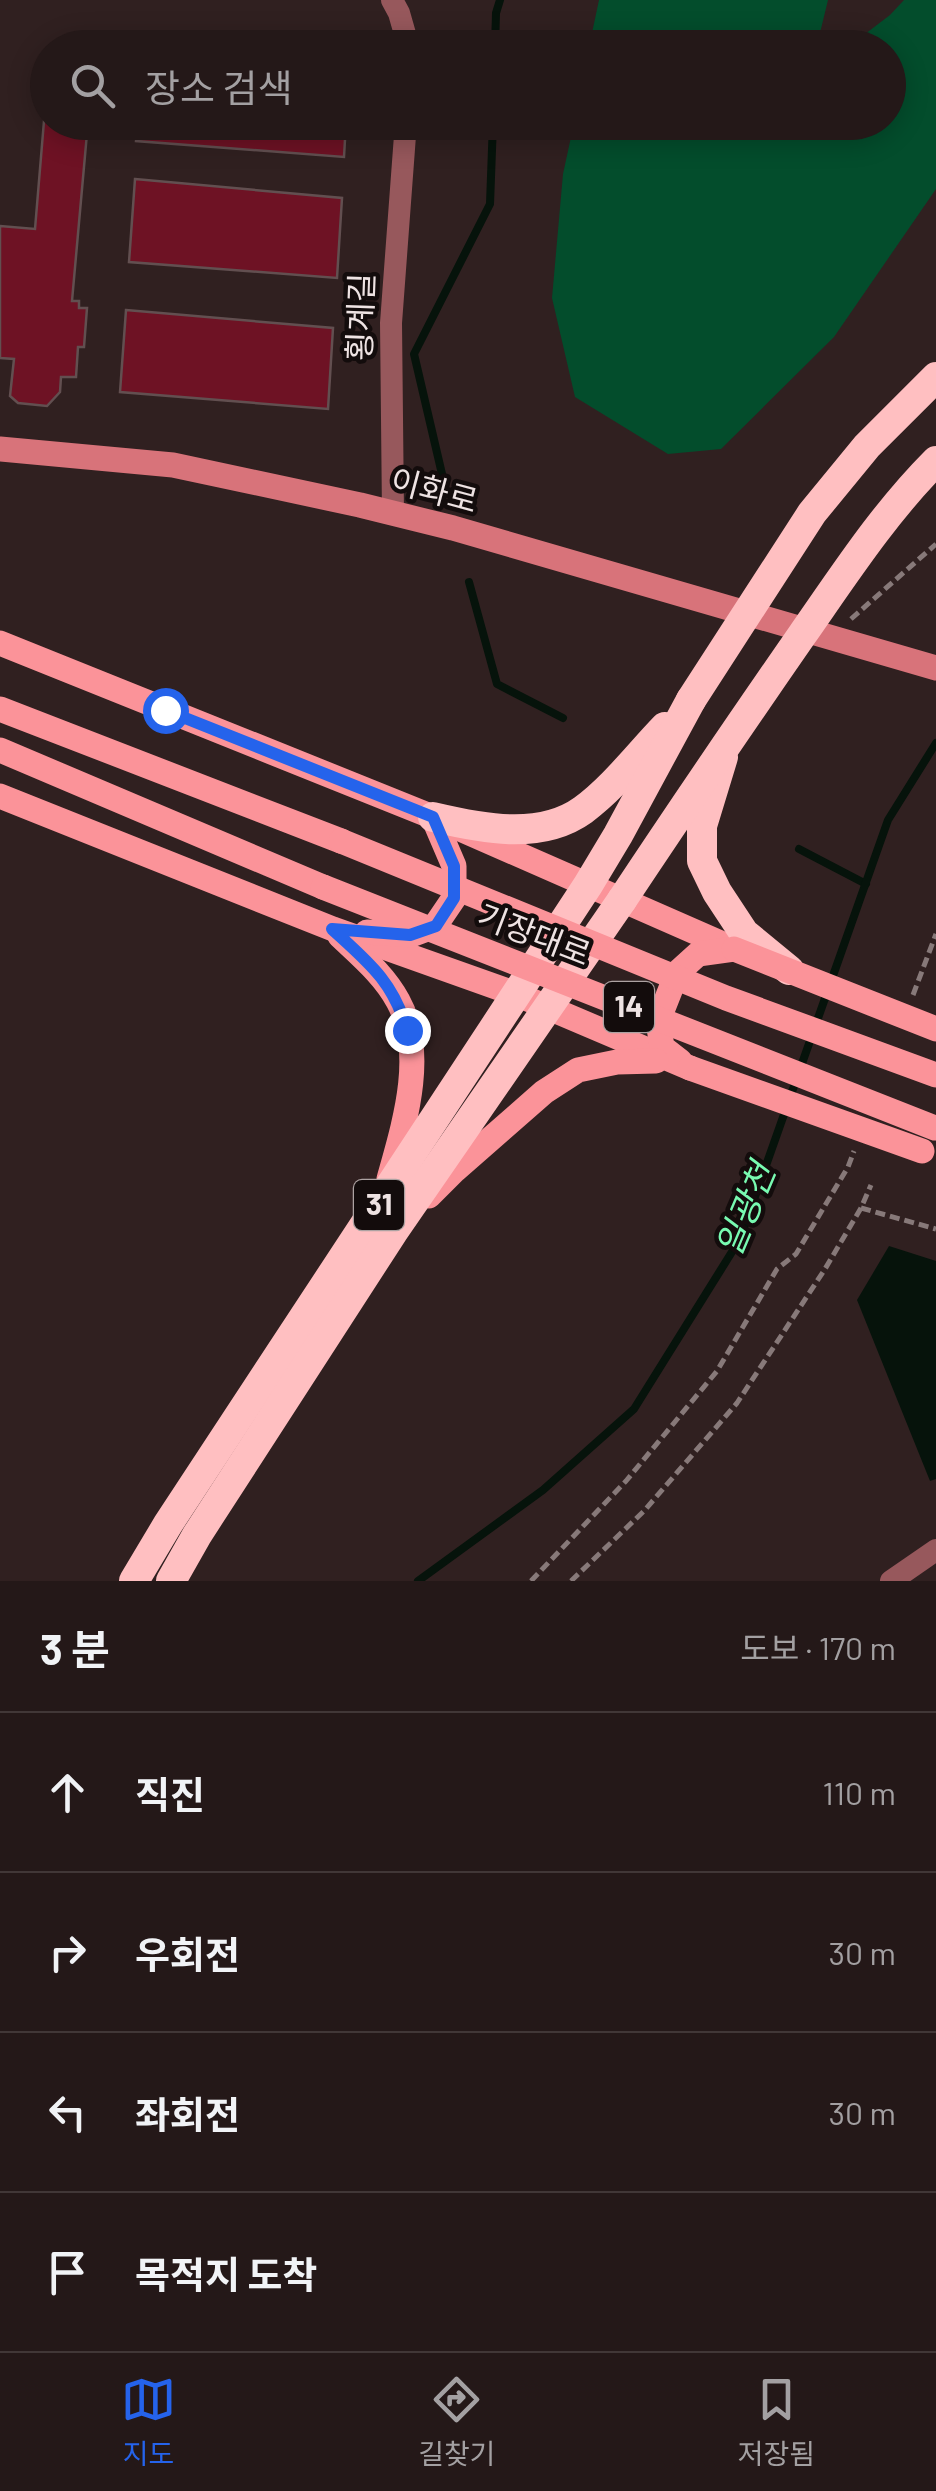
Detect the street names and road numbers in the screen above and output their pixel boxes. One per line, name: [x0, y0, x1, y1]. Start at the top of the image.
street label: 횡계길: [338, 272, 380, 362]
street label: 이화로: [387, 459, 482, 519]
street label: 기장대로: [473, 894, 596, 972]
road number: 14: [604, 982, 654, 1032]
road number: 31: [354, 1180, 404, 1230]

